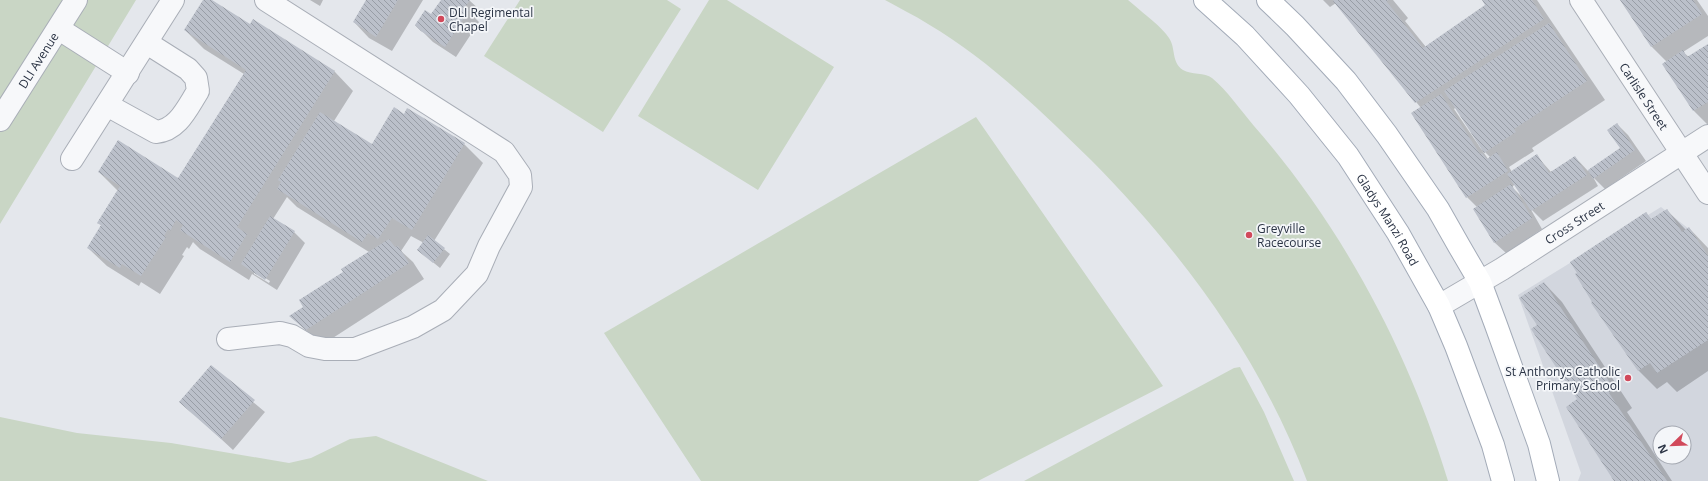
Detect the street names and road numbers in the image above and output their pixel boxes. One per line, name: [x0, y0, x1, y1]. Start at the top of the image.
street label: DLI Avenue: [14, 29, 62, 91]
street label: Carlisle Street: [1616, 59, 1673, 133]
street label: Gladys Manzi Road: [1353, 170, 1423, 269]
street label: Cross Street: [1541, 197, 1607, 248]

